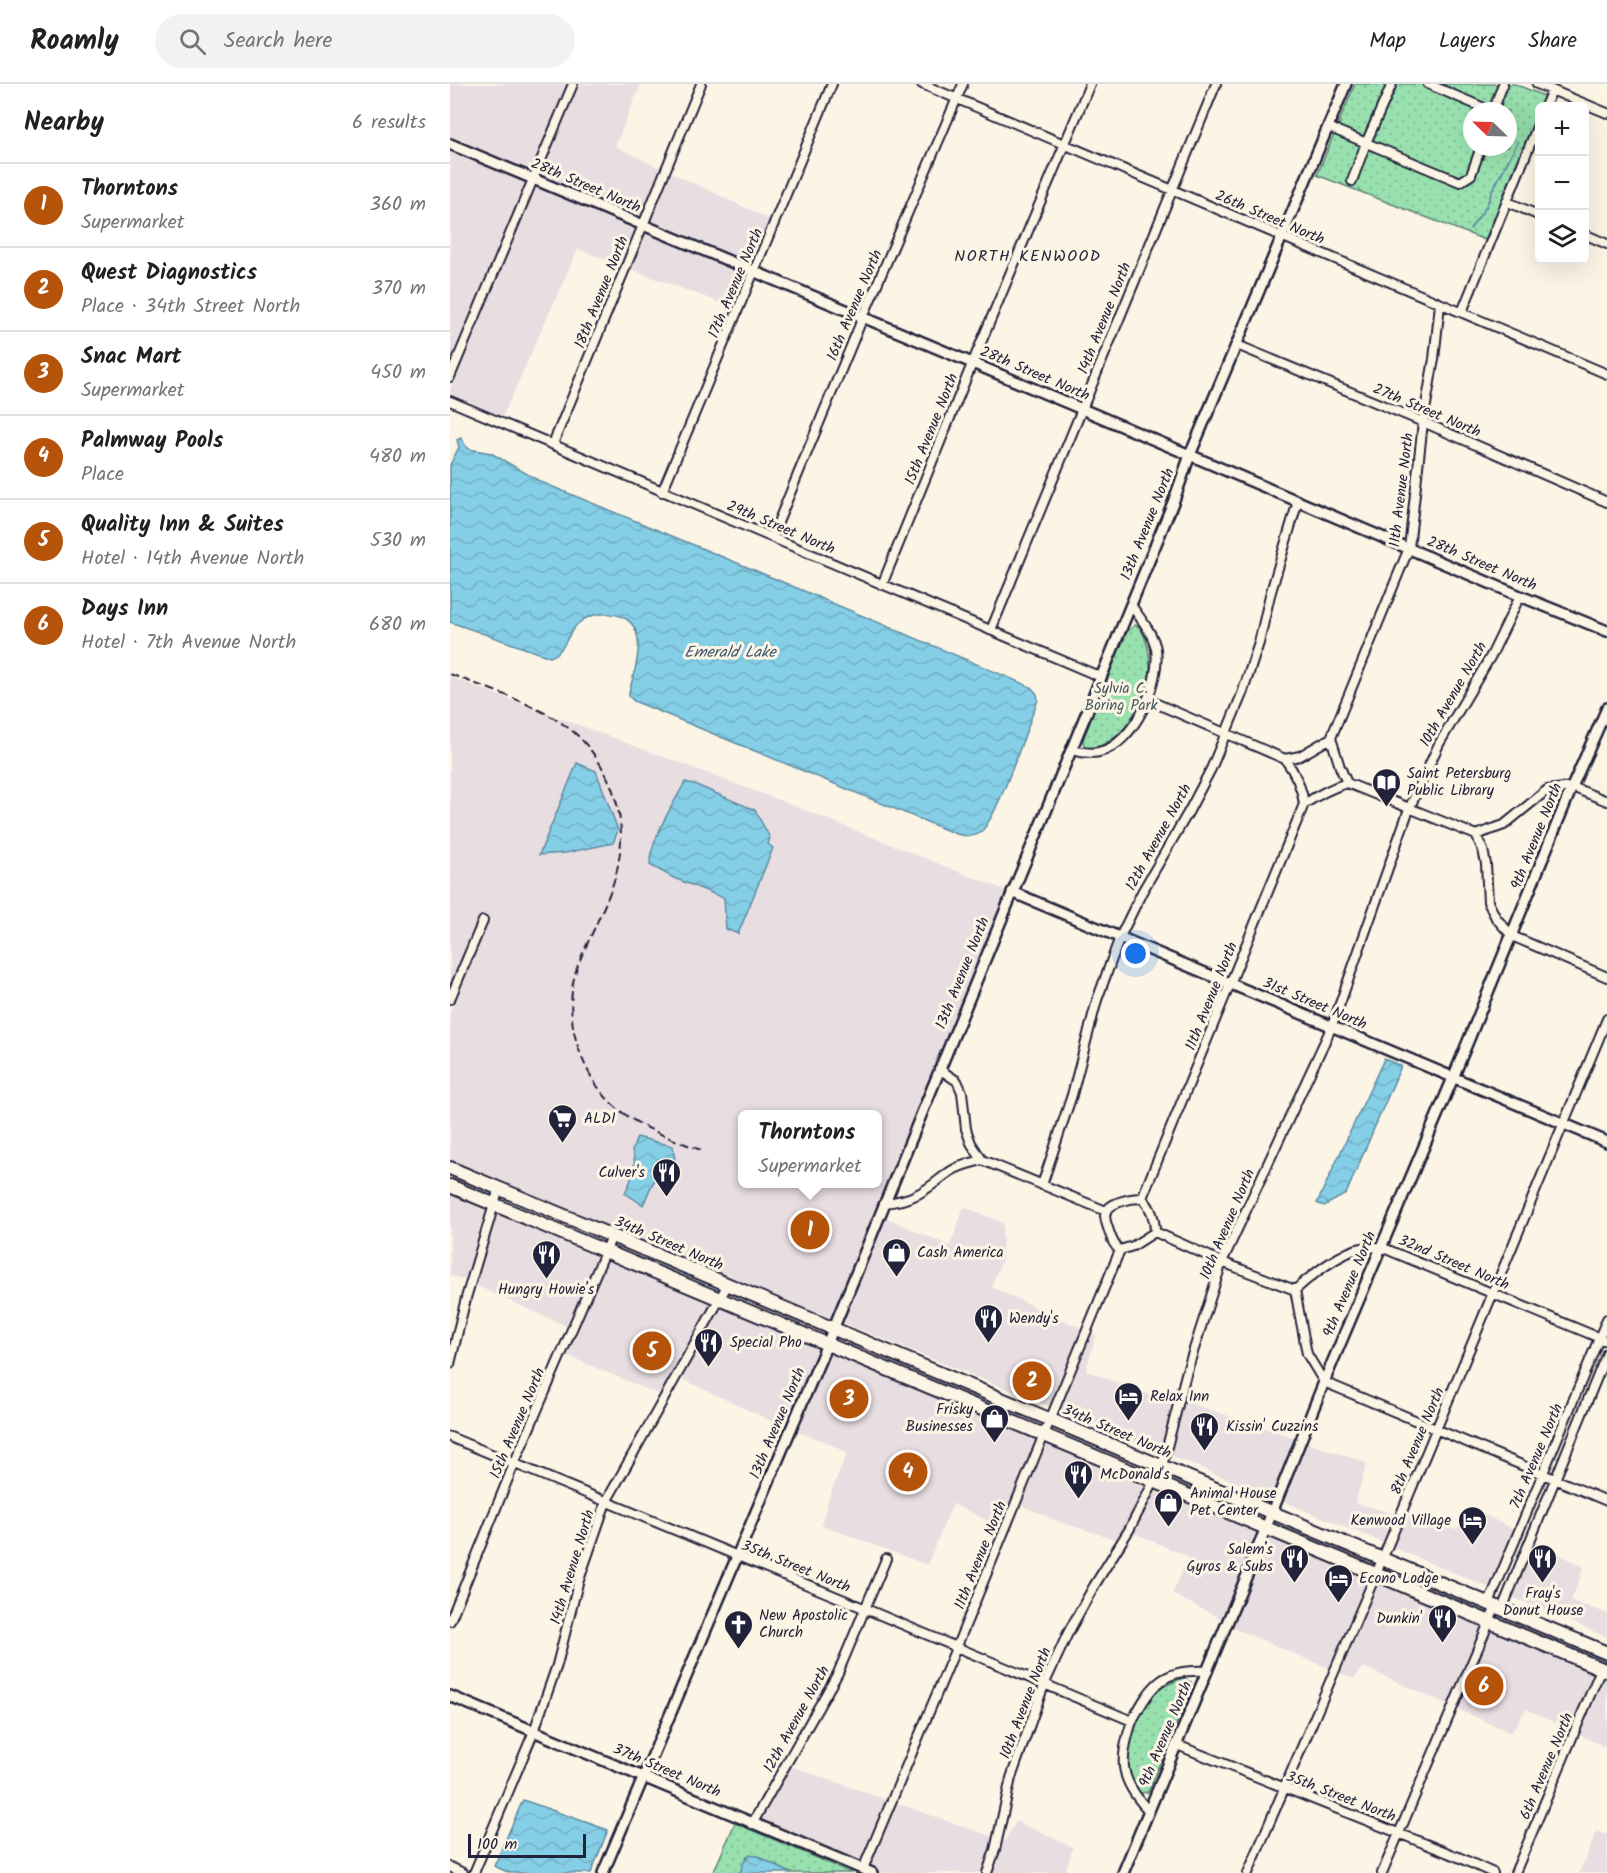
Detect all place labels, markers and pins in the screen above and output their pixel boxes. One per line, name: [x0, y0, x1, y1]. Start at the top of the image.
place label: Saint Petersburg Public Library: [1407, 762, 1511, 803]
library icon: Saint Petersburg Public Library: [1370, 766, 1402, 808]
supermarket icon: ALDI: [547, 1102, 579, 1144]
place label: ALDI: [584, 1107, 616, 1131]
restaurant icon: Culver's: [650, 1156, 682, 1198]
place label: Culver's: [599, 1161, 646, 1185]
pin: 1: [790, 1208, 830, 1252]
shop icon: Cash America: [880, 1236, 912, 1278]
restaurant icon: Hungry Howie's: [530, 1238, 562, 1280]
place label: Cash America: [917, 1241, 1004, 1265]
place label: Hungry Howie's: [498, 1278, 595, 1302]
restaurant icon: Wendy's: [972, 1302, 1004, 1344]
place label: Wendy's: [1009, 1307, 1059, 1331]
restaurant icon: Special Pho: [693, 1326, 725, 1368]
pin: 5: [632, 1328, 672, 1374]
place label: Special Pho: [730, 1331, 802, 1355]
pin: 2: [1012, 1358, 1052, 1404]
pin: 3: [830, 1376, 868, 1422]
hotel icon: Relax Inn: [1113, 1380, 1145, 1422]
place label: Relax Inn: [1150, 1385, 1209, 1409]
place label: Frisky Businesses: [906, 1398, 974, 1439]
shop icon: Frisky Businesses: [978, 1402, 1010, 1444]
restaurant icon: Kissin' Cuzzins: [1189, 1410, 1221, 1452]
place label: Kissin' Cuzzins: [1226, 1415, 1319, 1439]
pin: 4: [888, 1450, 928, 1494]
restaurant icon: McDonald's: [1063, 1458, 1095, 1500]
place label: McDonald's: [1100, 1463, 1170, 1487]
place label: Animal House Pet Center: [1190, 1482, 1277, 1523]
shop icon: Animal House Pet Center: [1153, 1486, 1185, 1528]
hotel icon: Kenwood Village: [1456, 1504, 1488, 1546]
place label: Kenwood Village: [1350, 1509, 1451, 1533]
place label: Salem's Gyros & Subs: [1187, 1538, 1274, 1579]
restaurant icon: Salem's Gyros & Subs: [1278, 1542, 1310, 1584]
restaurant icon: Fray's Donut House: [1527, 1542, 1559, 1584]
hotel icon: Econo Lodge: [1322, 1562, 1354, 1604]
place label: Econo Lodge: [1359, 1567, 1439, 1591]
place label: Fray's Donut House: [1503, 1582, 1584, 1623]
restaurant icon: Dunkin': [1427, 1602, 1459, 1644]
place label: New Apostolic Church: [759, 1604, 848, 1645]
place label: Dunkin': [1376, 1607, 1423, 1631]
church icon: New Apostolic Church: [722, 1608, 754, 1650]
pin: 6: [1464, 1664, 1504, 1708]

